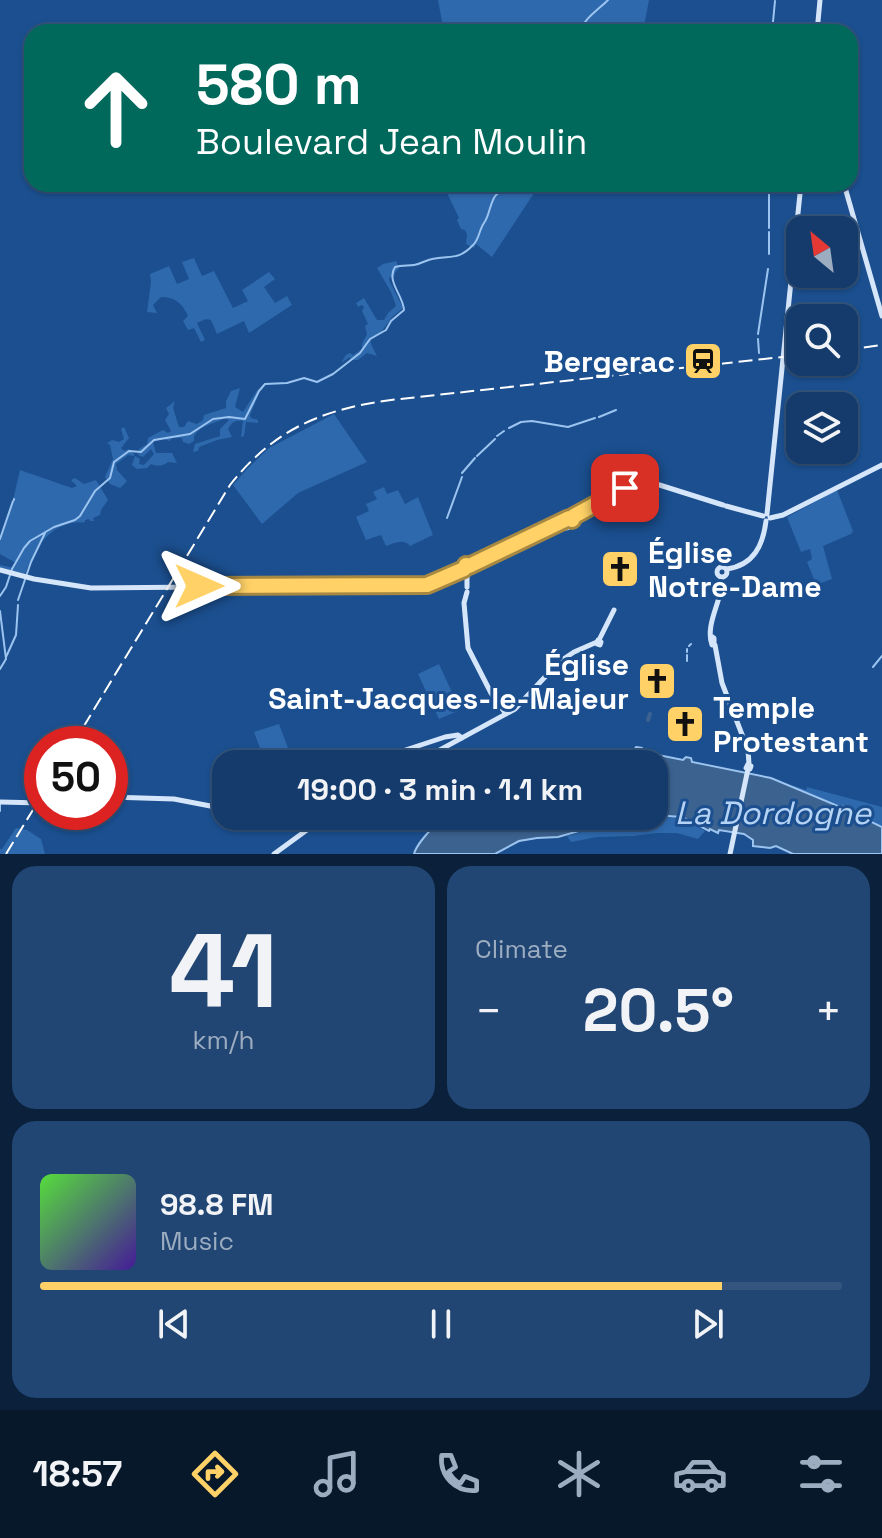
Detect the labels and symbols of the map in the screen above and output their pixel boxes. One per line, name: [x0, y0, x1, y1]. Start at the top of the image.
north arrow: [786, 216, 858, 288]
station icon: Bergerac: [682, 340, 724, 382]
place label: Bergerac: [544, 342, 675, 381]
pin: [591, 454, 659, 522]
place label: Église Notre-Dame: [648, 533, 822, 606]
position arrow: [157, 544, 241, 628]
church icon: Église Notre-Dame: [599, 548, 641, 590]
place label: Église Saint-Jacques-le-Majeur: [268, 645, 629, 718]
church icon: Église Saint-Jacques-le-Majeur: [636, 660, 678, 702]
place label: Temple Protestant: [713, 688, 869, 761]
church icon: Temple Protestant: [664, 703, 706, 745]
speed limit sign: 50: [24, 726, 128, 830]
water label: La Dordogne: [675, 793, 872, 833]

